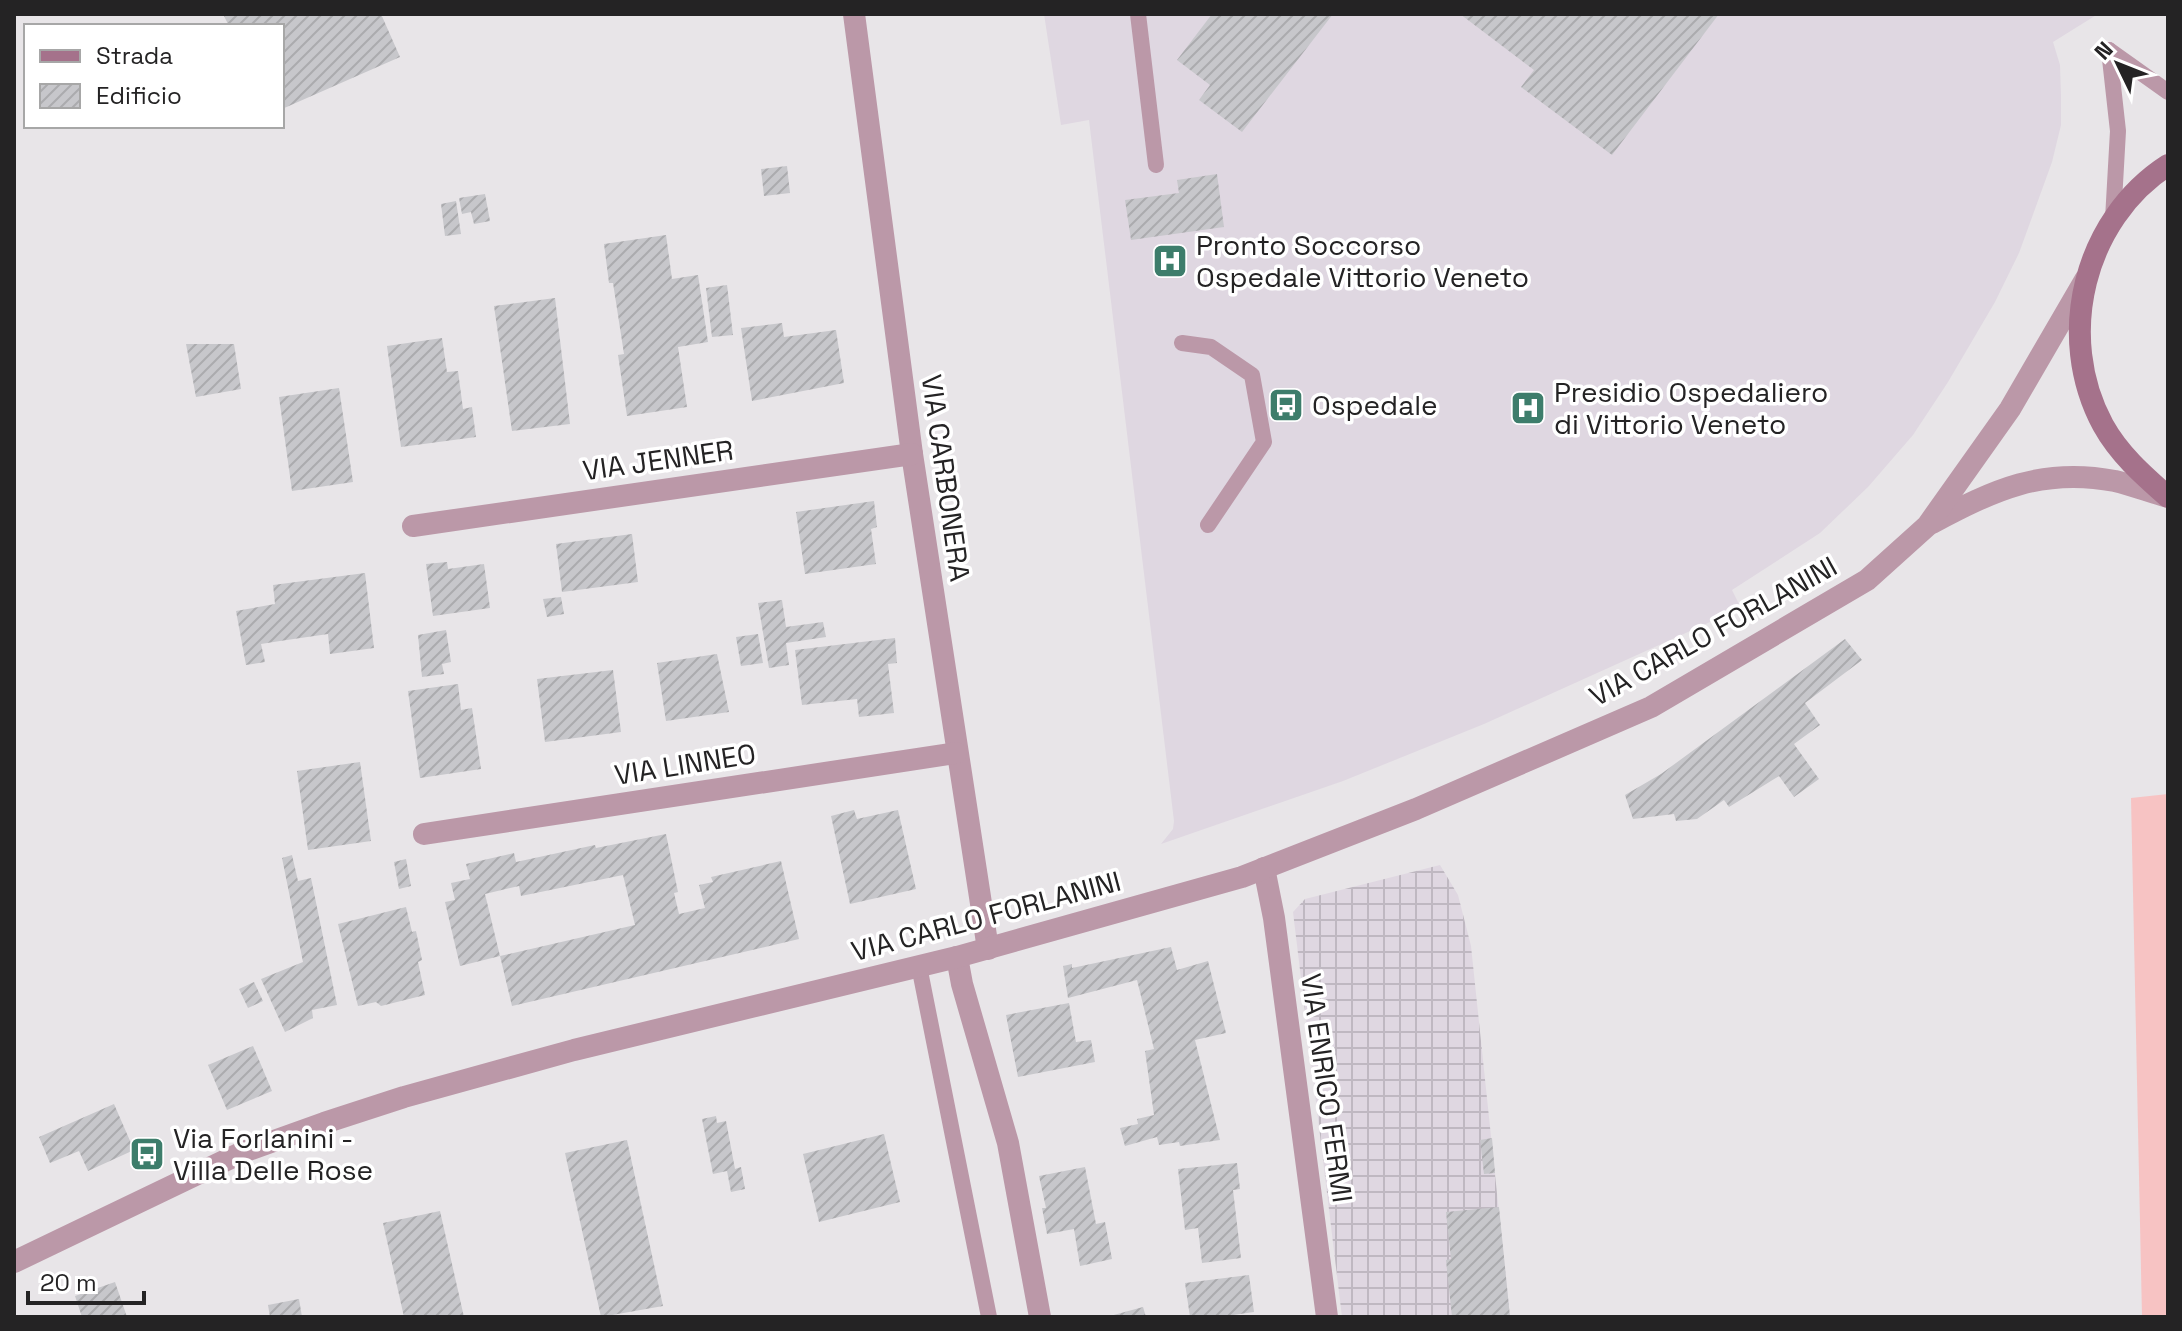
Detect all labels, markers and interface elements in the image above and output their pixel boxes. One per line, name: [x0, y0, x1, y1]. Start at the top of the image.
legend: [24, 24, 284, 128]
north arrow: [2078, 24, 2158, 104]
text: N: [2088, 35, 2119, 65]
text: Strada: [96, 40, 173, 71]
text: Edificio: [96, 80, 182, 111]
place label: Pronto Soccorso Ospedale Vittorio Veneto: [1196, 227, 1529, 295]
hospital icon: Pronto Soccorso Ospedale Vittorio Veneto: [1151, 242, 1189, 280]
street label: VIA CARBONERA: [914, 372, 978, 584]
place label: Presidio Ospedaliero di Vittorio Veneto: [1554, 374, 1828, 442]
bus stop icon: Ospedale: [1267, 386, 1305, 424]
place label: Ospedale: [1312, 387, 1438, 423]
hospital icon: Presidio Ospedaliero di Vittorio Veneto: [1509, 389, 1547, 427]
street label: VIA JENNER: [580, 432, 736, 488]
street label: VIA CARLO FORLANINI: [1583, 548, 1843, 714]
street label: VIA LINNEO: [612, 735, 758, 793]
street label: VIA CARLO FORLANINI: [847, 863, 1125, 969]
street label: VIA ENRICO FERMI: [1293, 971, 1361, 1205]
place label: Via Forlanini - Villa Delle Rose: [173, 1120, 373, 1188]
bus stop icon: Via Forlanini - Villa Delle Rose: [128, 1135, 166, 1173]
scale bar: [28, 1255, 144, 1305]
text: 20 m: [40, 1267, 97, 1298]

